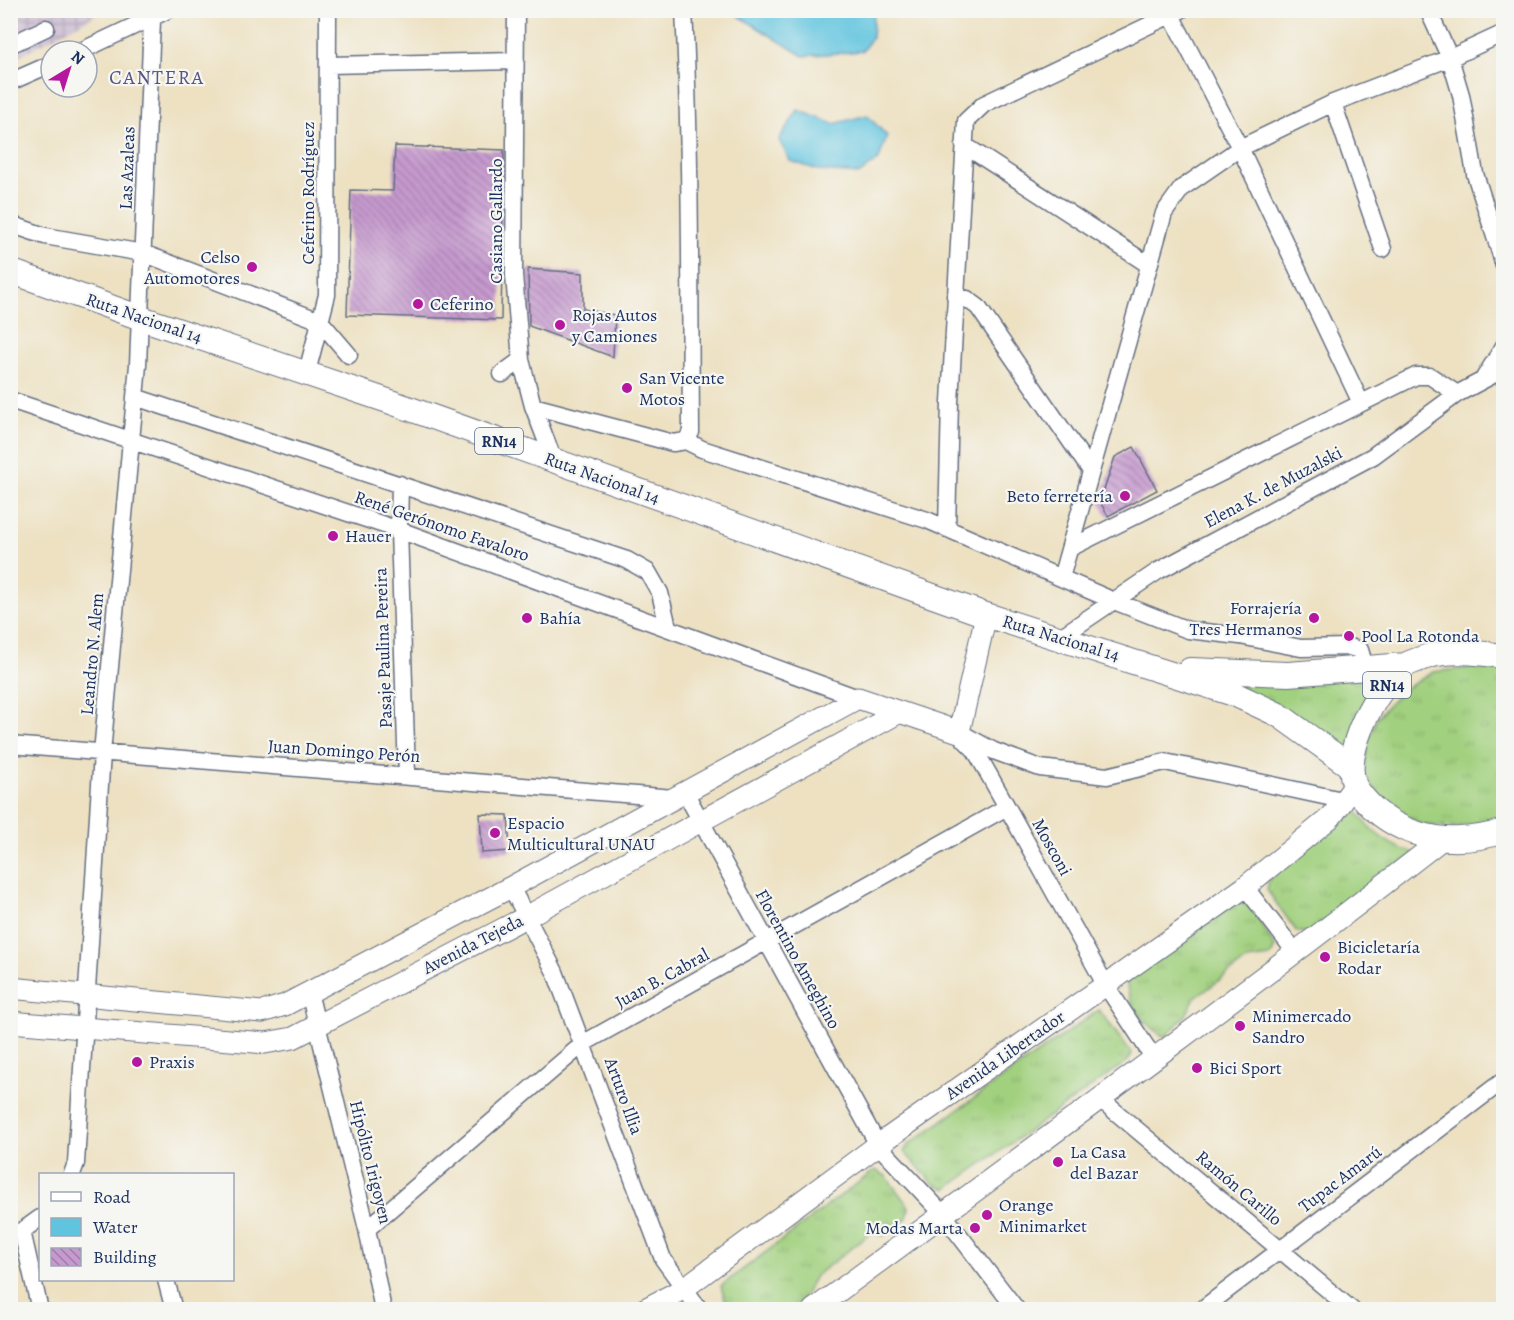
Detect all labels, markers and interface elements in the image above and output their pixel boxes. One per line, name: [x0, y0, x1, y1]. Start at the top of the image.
north arrow: [39, 39, 99, 99]
text: N: [66, 46, 89, 70]
district label: CANTERA: [109, 64, 205, 91]
street label: Ceferino Rodríguez: [296, 121, 320, 265]
street label: Las Azaleas: [114, 126, 140, 210]
street label: Casiano Gallardo: [484, 158, 508, 284]
place label: Celso Automotores: [143, 245, 240, 290]
marker: Celso Automotores: [245, 260, 259, 274]
street label: Ruta Nacional 14: [83, 287, 205, 349]
place label: Ceferino: [430, 292, 493, 316]
marker: Ceferino: [411, 297, 425, 311]
place label: Rojas Autos y Camiones: [571, 303, 657, 348]
marker: Rojas Autos y Camiones: [553, 318, 567, 332]
place label: San Vicente Motos: [639, 366, 725, 411]
marker: San Vicente Motos: [620, 381, 634, 395]
road number: RN14: [475, 428, 523, 454]
street label: Elena K. de Muzalski: [1200, 440, 1346, 534]
street label: Ruta Nacional 14: [541, 446, 663, 510]
place label: Beto ferretería: [1006, 484, 1114, 508]
street label: René Gerónomo Favaloro: [351, 485, 533, 567]
marker: Beto ferretería: [1118, 489, 1132, 503]
place label: Hauer: [345, 524, 391, 548]
marker: Hauer: [326, 529, 340, 543]
street label: Pasaje Paulina Pereira: [368, 567, 398, 729]
street label: Leandro N. Alem: [75, 592, 109, 716]
place label: Forrajería Tres Hermanos: [1190, 596, 1303, 641]
place label: Bahía: [539, 606, 582, 630]
street label: Ruta Nacional 14: [1000, 609, 1122, 667]
marker: Bahía: [520, 611, 534, 625]
marker: Forrajería Tres Hermanos: [1307, 611, 1321, 625]
place label: Pool La Rotonda: [1361, 624, 1480, 648]
marker: Pool La Rotonda: [1342, 629, 1356, 643]
road number: RN14: [1363, 672, 1411, 698]
street label: Juan Domingo Perón: [267, 734, 421, 768]
place label: Espacio Multicultural UNAU: [507, 811, 655, 856]
street label: Mosconi: [1026, 814, 1078, 880]
marker: Espacio Multicultural UNAU: [488, 826, 502, 840]
street label: Florentino Ameghino: [750, 885, 846, 1033]
street label: Avenida Tejeda: [418, 908, 528, 980]
place label: Bicicletaría Rodar: [1337, 935, 1421, 980]
street label: Juan B. Cabral: [611, 942, 714, 1014]
marker: Bicicletaría Rodar: [1318, 950, 1332, 964]
place label: Minimercado Sandro: [1252, 1004, 1351, 1049]
street label: Avenida Libertador: [940, 1005, 1070, 1106]
marker: Minimercado Sandro: [1233, 1019, 1247, 1033]
place label: Praxis: [149, 1050, 195, 1074]
street label: Arturo Illia: [599, 1053, 649, 1139]
marker: Praxis: [130, 1055, 144, 1069]
place label: Bici Sport: [1209, 1056, 1282, 1080]
marker: Bici Sport: [1190, 1061, 1204, 1075]
street label: Hipólito Irigoyen: [344, 1098, 398, 1226]
place label: La Casa del Bazar: [1070, 1140, 1138, 1185]
street label: Tupac Amarú: [1294, 1140, 1387, 1218]
street label: Ramón Carillo: [1191, 1145, 1287, 1231]
marker: La Casa del Bazar: [1051, 1155, 1065, 1169]
legend: [39, 1173, 234, 1281]
text: Road: [93, 1185, 131, 1209]
place label: Orange Minimarket: [999, 1193, 1087, 1238]
marker: Orange Minimarket: [980, 1208, 994, 1222]
text: Water: [92, 1215, 138, 1239]
place label: Modas Marta: [866, 1216, 964, 1240]
marker: Modas Marta: [968, 1221, 982, 1235]
text: Building: [93, 1245, 157, 1269]

